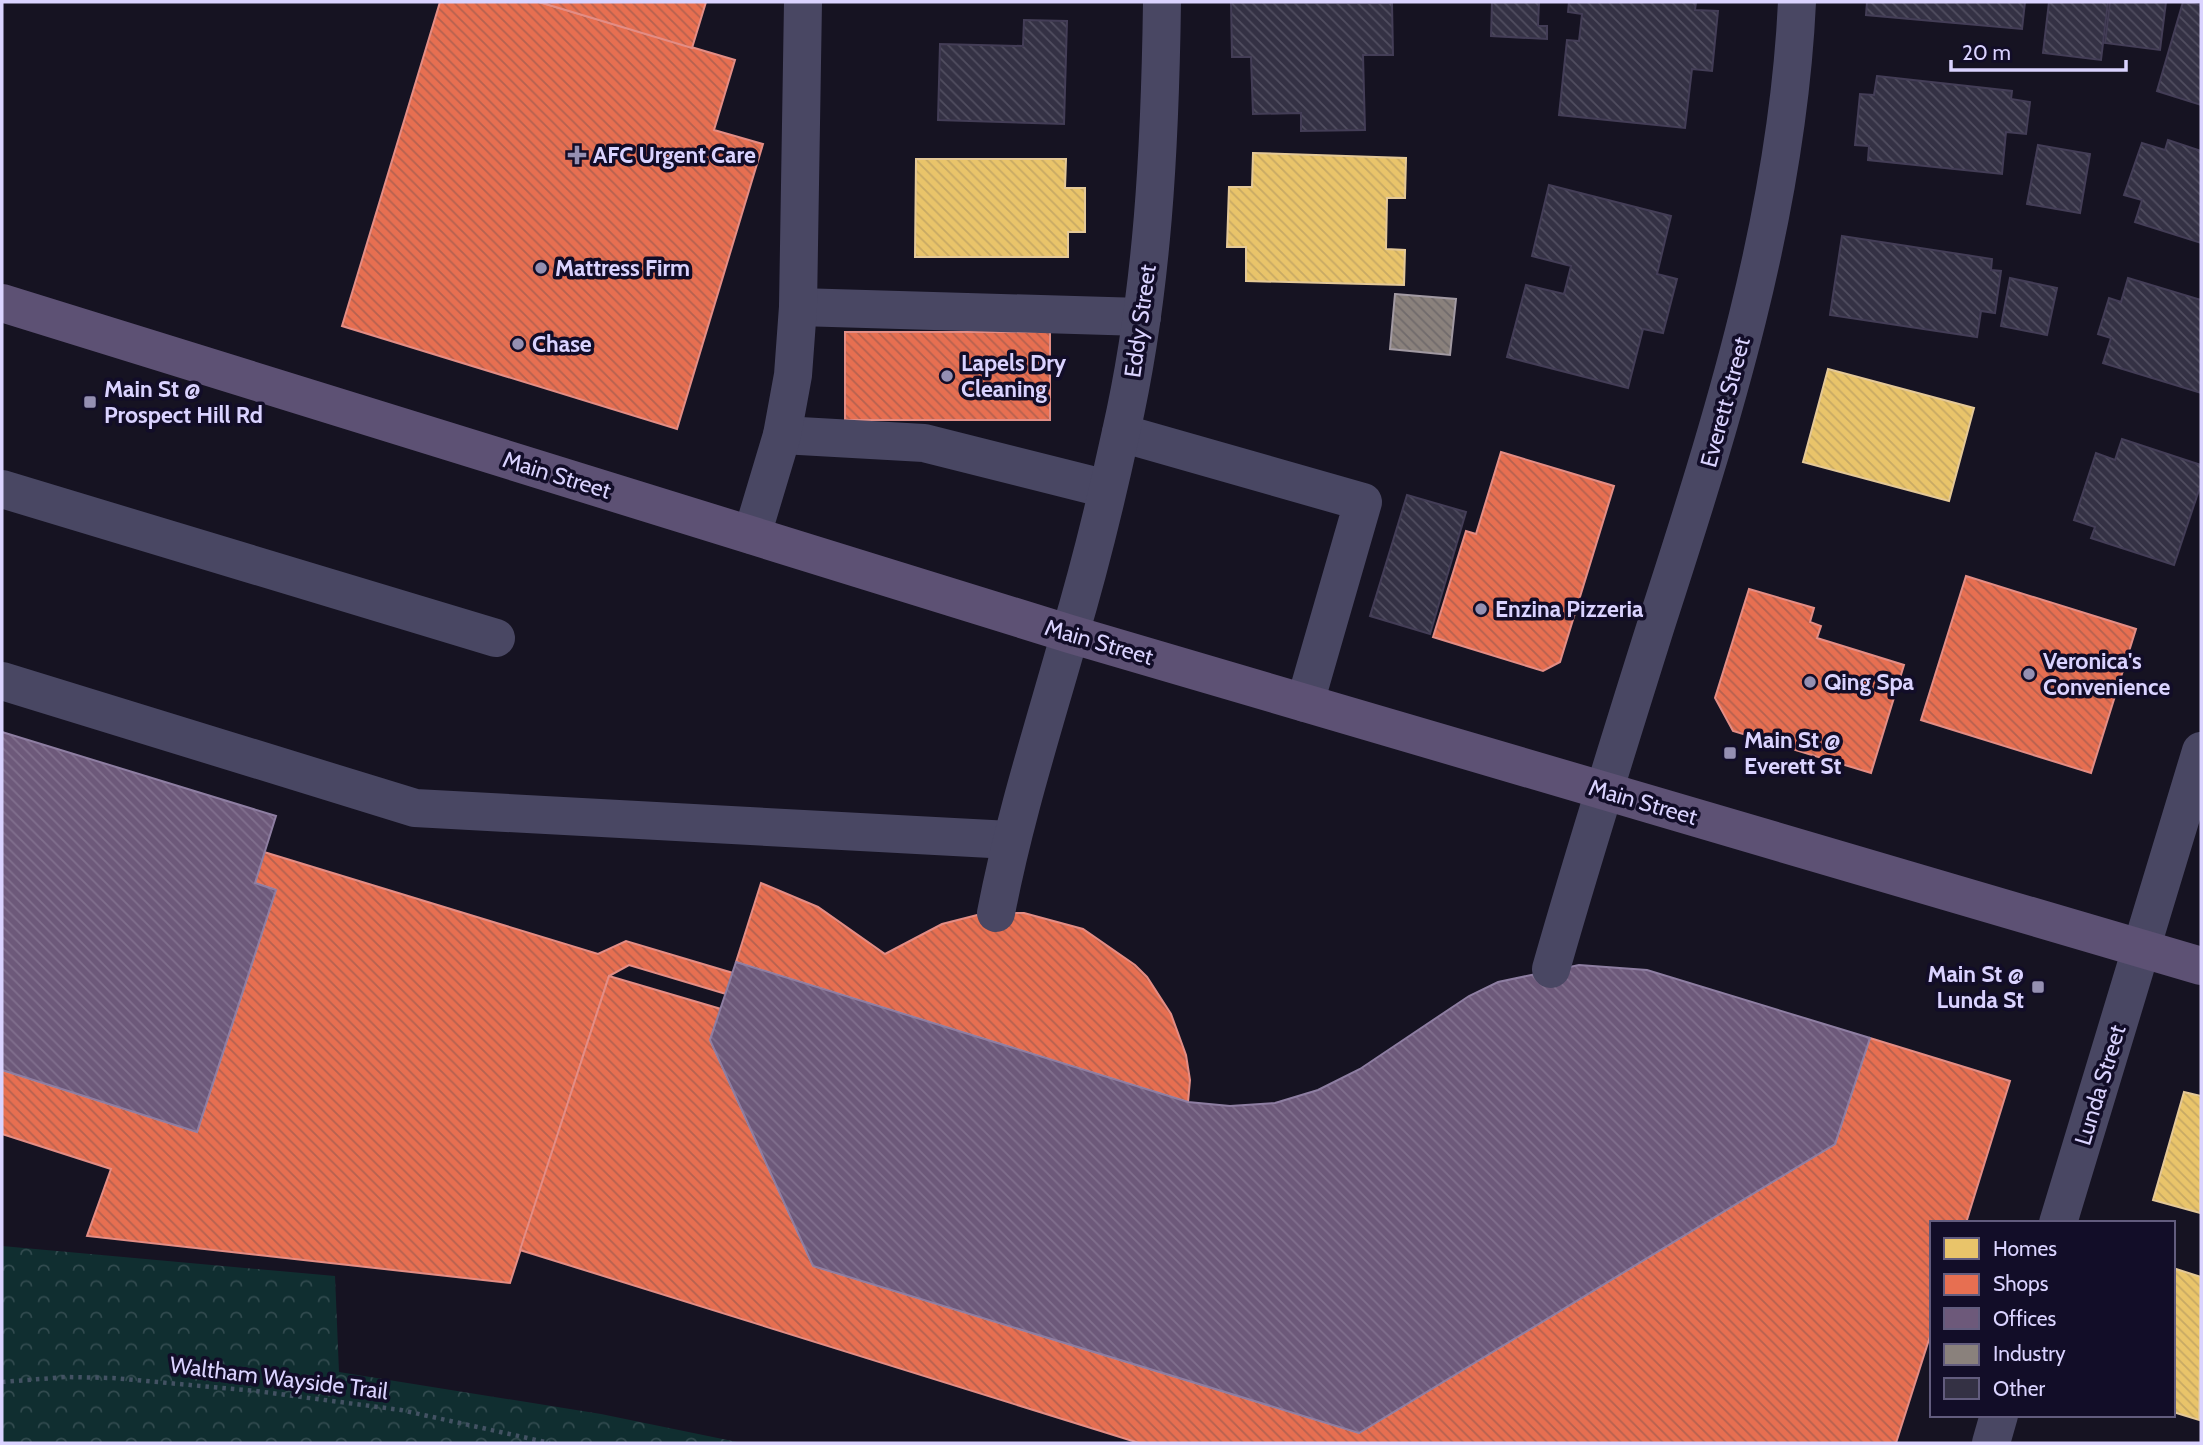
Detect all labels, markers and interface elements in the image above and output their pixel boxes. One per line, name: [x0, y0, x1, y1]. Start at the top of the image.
scale bar: [1951, 28, 2126, 72]
text: 20 m: [1962, 40, 2011, 65]
place label: AFC Urgent Care: [593, 141, 756, 169]
marker: AFC Urgent Care: [567, 145, 587, 165]
place label: Mattress Firm: [555, 254, 690, 282]
marker: Mattress Firm: [533, 260, 549, 276]
street label: Eddy Street: [1118, 262, 1162, 379]
place label: Chase: [532, 330, 592, 358]
street label: Everett Street: [1694, 334, 1756, 470]
marker: Chase: [510, 336, 526, 352]
place label: Lapels Dry Cleaning: [961, 349, 1067, 403]
marker: Lapels Dry Cleaning: [939, 368, 955, 384]
place label: Main St @ Prospect Hill Rd: [104, 375, 263, 429]
marker: Main St @ Prospect Hill Rd: [82, 394, 98, 410]
street label: Main Street: [500, 445, 615, 505]
place label: Enzina Pizzeria: [1495, 595, 1644, 623]
marker: Enzina Pizzeria: [1473, 601, 1489, 617]
street label: Main Street: [1041, 613, 1157, 671]
place label: Veronica's Convenience: [2043, 647, 2170, 701]
marker: Veronica's Convenience: [2021, 666, 2037, 682]
place label: Qing Spa: [1824, 668, 1915, 696]
marker: Qing Spa: [1802, 674, 1818, 690]
place label: Main St @ Everett St: [1744, 726, 1841, 780]
marker: Main St @ Everett St: [1722, 745, 1738, 761]
street label: Main Street: [1585, 773, 1701, 831]
place label: Main St @ Lunda St: [1927, 960, 2024, 1014]
marker: Main St @ Lunda St: [2030, 979, 2046, 995]
street label: Lunda Street: [2068, 1021, 2132, 1149]
legend: [1930, 1221, 2175, 1417]
text: Homes: [1993, 1236, 2057, 1261]
text: Shops: [1993, 1271, 2049, 1296]
text: Offices: [1993, 1306, 2057, 1331]
text: Industry: [1993, 1341, 2066, 1366]
street label: Waltham Wayside Trail: [168, 1351, 390, 1405]
text: Other: [1993, 1376, 2045, 1401]

